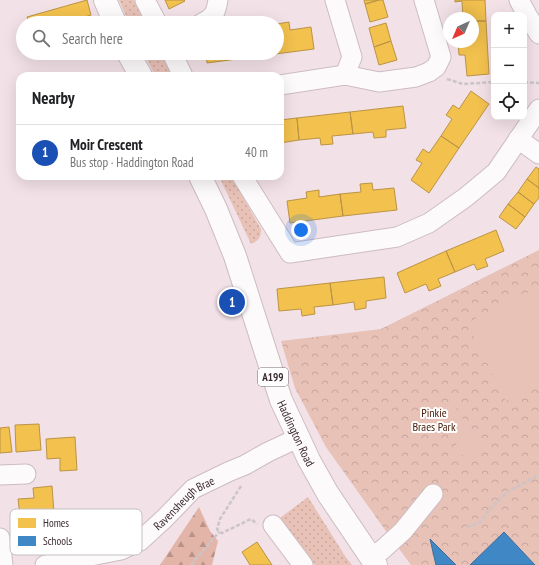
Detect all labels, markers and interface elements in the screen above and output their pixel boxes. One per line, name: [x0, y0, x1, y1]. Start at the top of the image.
north arrow: [443, 12, 479, 48]
map controls: [491, 12, 527, 120]
button: +: [491, 12, 527, 48]
search box: [16, 16, 284, 60]
icon: search: [30, 27, 52, 49]
text: Search here: [62, 29, 123, 48]
button: −: [491, 48, 527, 84]
button: locate: [491, 84, 527, 120]
text: Nearby: [32, 87, 75, 109]
text: Moir Crescent: [70, 135, 143, 154]
text: 1: [42, 144, 48, 161]
text: 40 m: [245, 144, 268, 161]
text: Bus stop · Haddington Road: [70, 154, 194, 171]
your location: [291, 220, 311, 240]
pin: 1: [219, 287, 245, 317]
road number: A199: [258, 368, 288, 386]
street label: Haddington Road: [275, 397, 318, 469]
park label: Pinkie Braes Park: [412, 405, 456, 434]
street label: Ravensheugh Brae: [150, 472, 217, 533]
legend: [10, 509, 142, 555]
text: Homes: [43, 516, 69, 530]
text: Schools: [43, 534, 73, 548]

